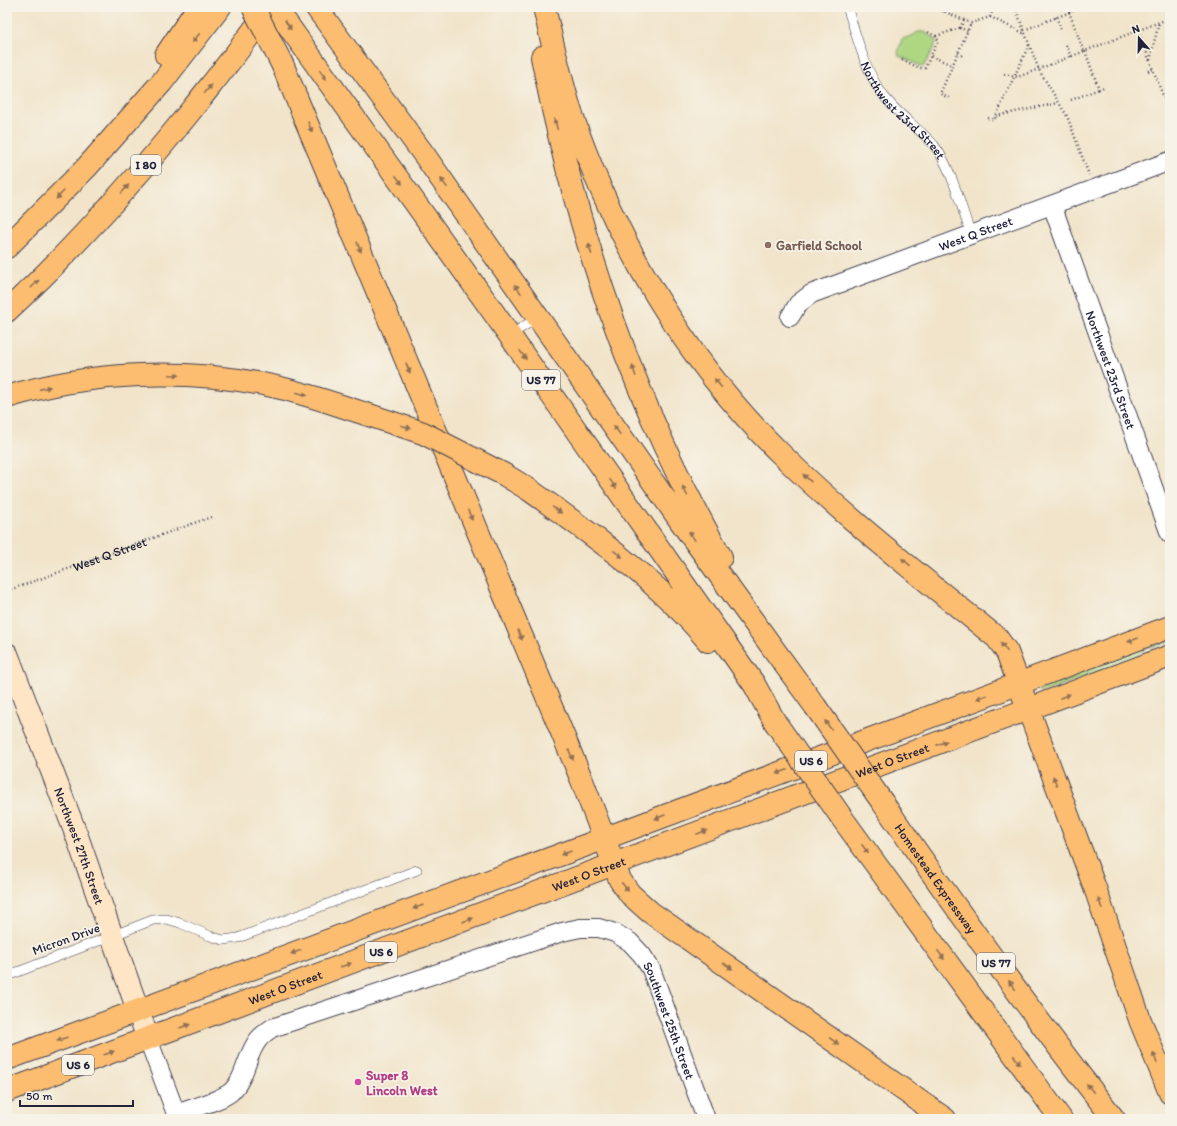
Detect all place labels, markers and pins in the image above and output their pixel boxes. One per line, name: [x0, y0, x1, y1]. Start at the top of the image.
place label: Garfield School: [776, 238, 862, 253]
marker: Garfield School: [763, 240, 773, 250]
place label: Super 8 Lincoln West: [366, 1068, 438, 1098]
marker: Super 8 Lincoln West: [353, 1077, 363, 1087]

